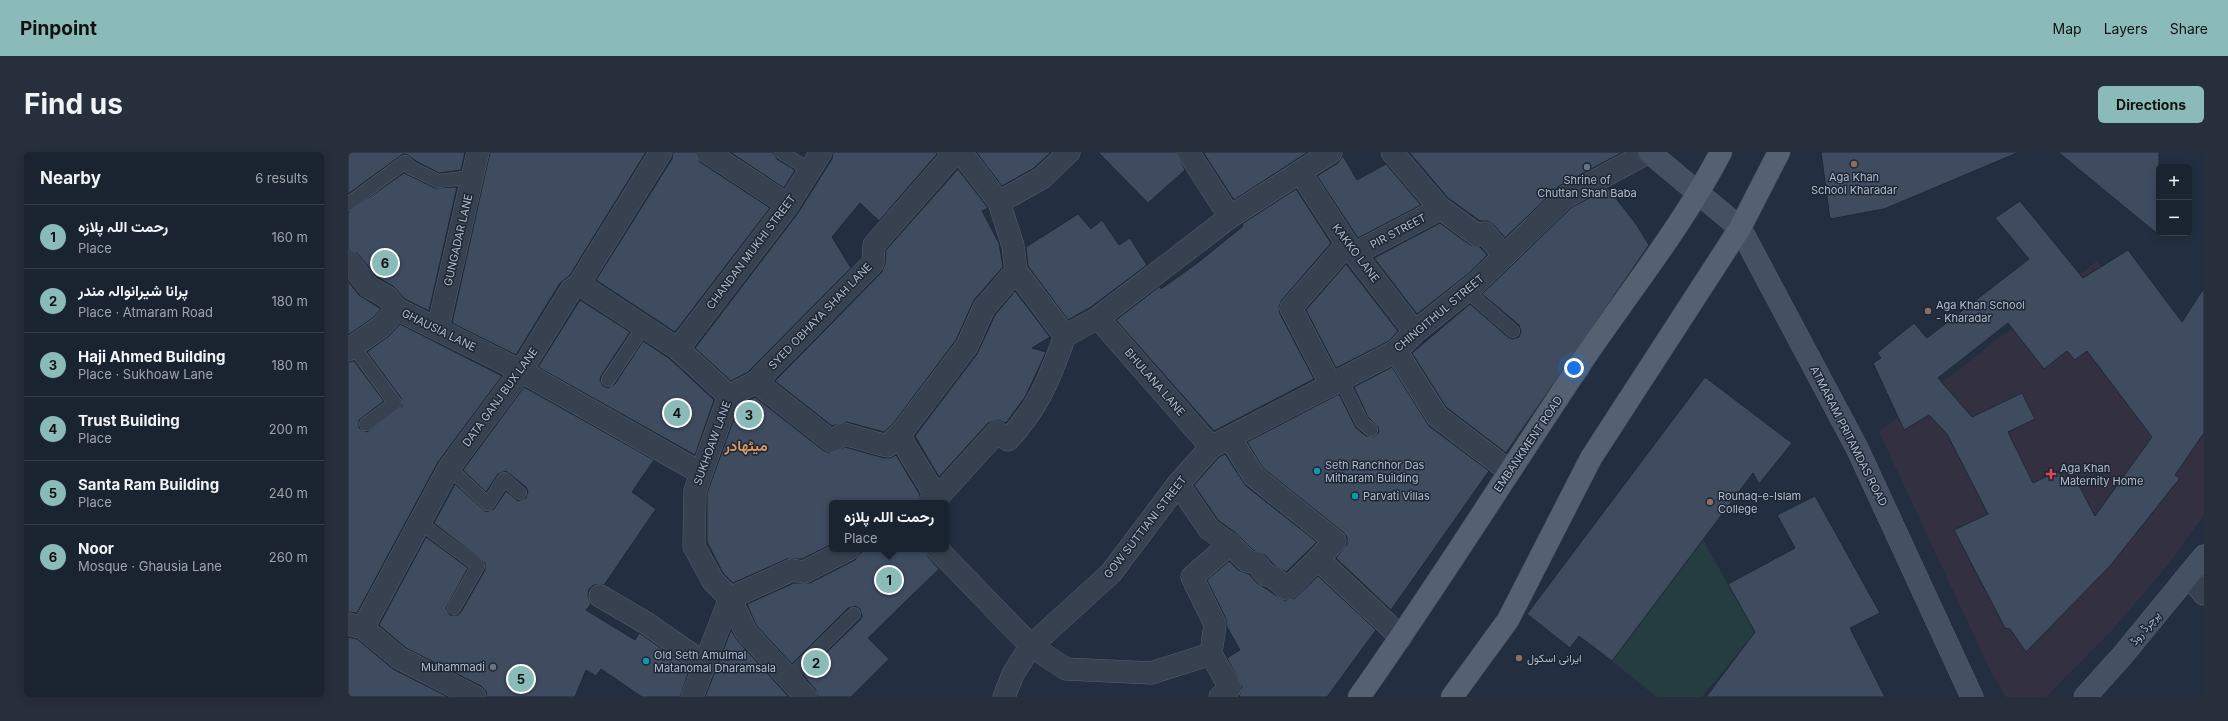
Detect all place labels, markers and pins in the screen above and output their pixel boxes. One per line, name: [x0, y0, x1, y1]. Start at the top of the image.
marker: Aga Khan School Kharadar: [1849, 159, 1859, 169]
marker: Shrine of Chuttan Shah Baba: [1582, 162, 1592, 172]
place label: Aga Khan School Kharadar: [1811, 170, 1897, 197]
place label: Shrine of Chuttan Shah Baba: [1537, 173, 1637, 200]
pin: 6: [372, 248, 398, 278]
place label: Aga Khan School - Kharadar: [1936, 298, 2025, 325]
marker: Aga Khan School - Kharadar: [1923, 306, 1933, 316]
pin: 4: [664, 398, 690, 428]
pin: 3: [736, 400, 762, 430]
place label: Seth Ranchhor Das Mitharam Building: [1325, 458, 1425, 485]
place label: Aga Khan Maternity Home: [2060, 461, 2143, 488]
marker: Seth Ranchhor Das Mitharam Building: [1312, 466, 1322, 476]
marker: Aga Khan Maternity Home: [2045, 468, 2057, 480]
place label: Parvati Villas: [1363, 489, 1430, 503]
place label: Rounaq-e-Islam College: [1718, 489, 1801, 516]
marker: Parvati Villas: [1350, 491, 1360, 501]
marker: Rounaq-e-Islam College: [1705, 497, 1715, 507]
pin: 1: [876, 565, 902, 595]
place label: Old Seth Amulmal Matanomal Dharamsala: [654, 648, 776, 675]
pin: 2: [803, 648, 829, 678]
place label: ایرانی اسکول: [1527, 651, 1582, 665]
marker: ایرانی اسکول: [1514, 653, 1524, 663]
marker: Old Seth Amulmal Matanomal Dharamsala: [641, 656, 651, 666]
place label: Muhammadi: [421, 660, 485, 674]
marker: Muhammadi: [488, 662, 498, 672]
pin: 5: [508, 664, 534, 694]

